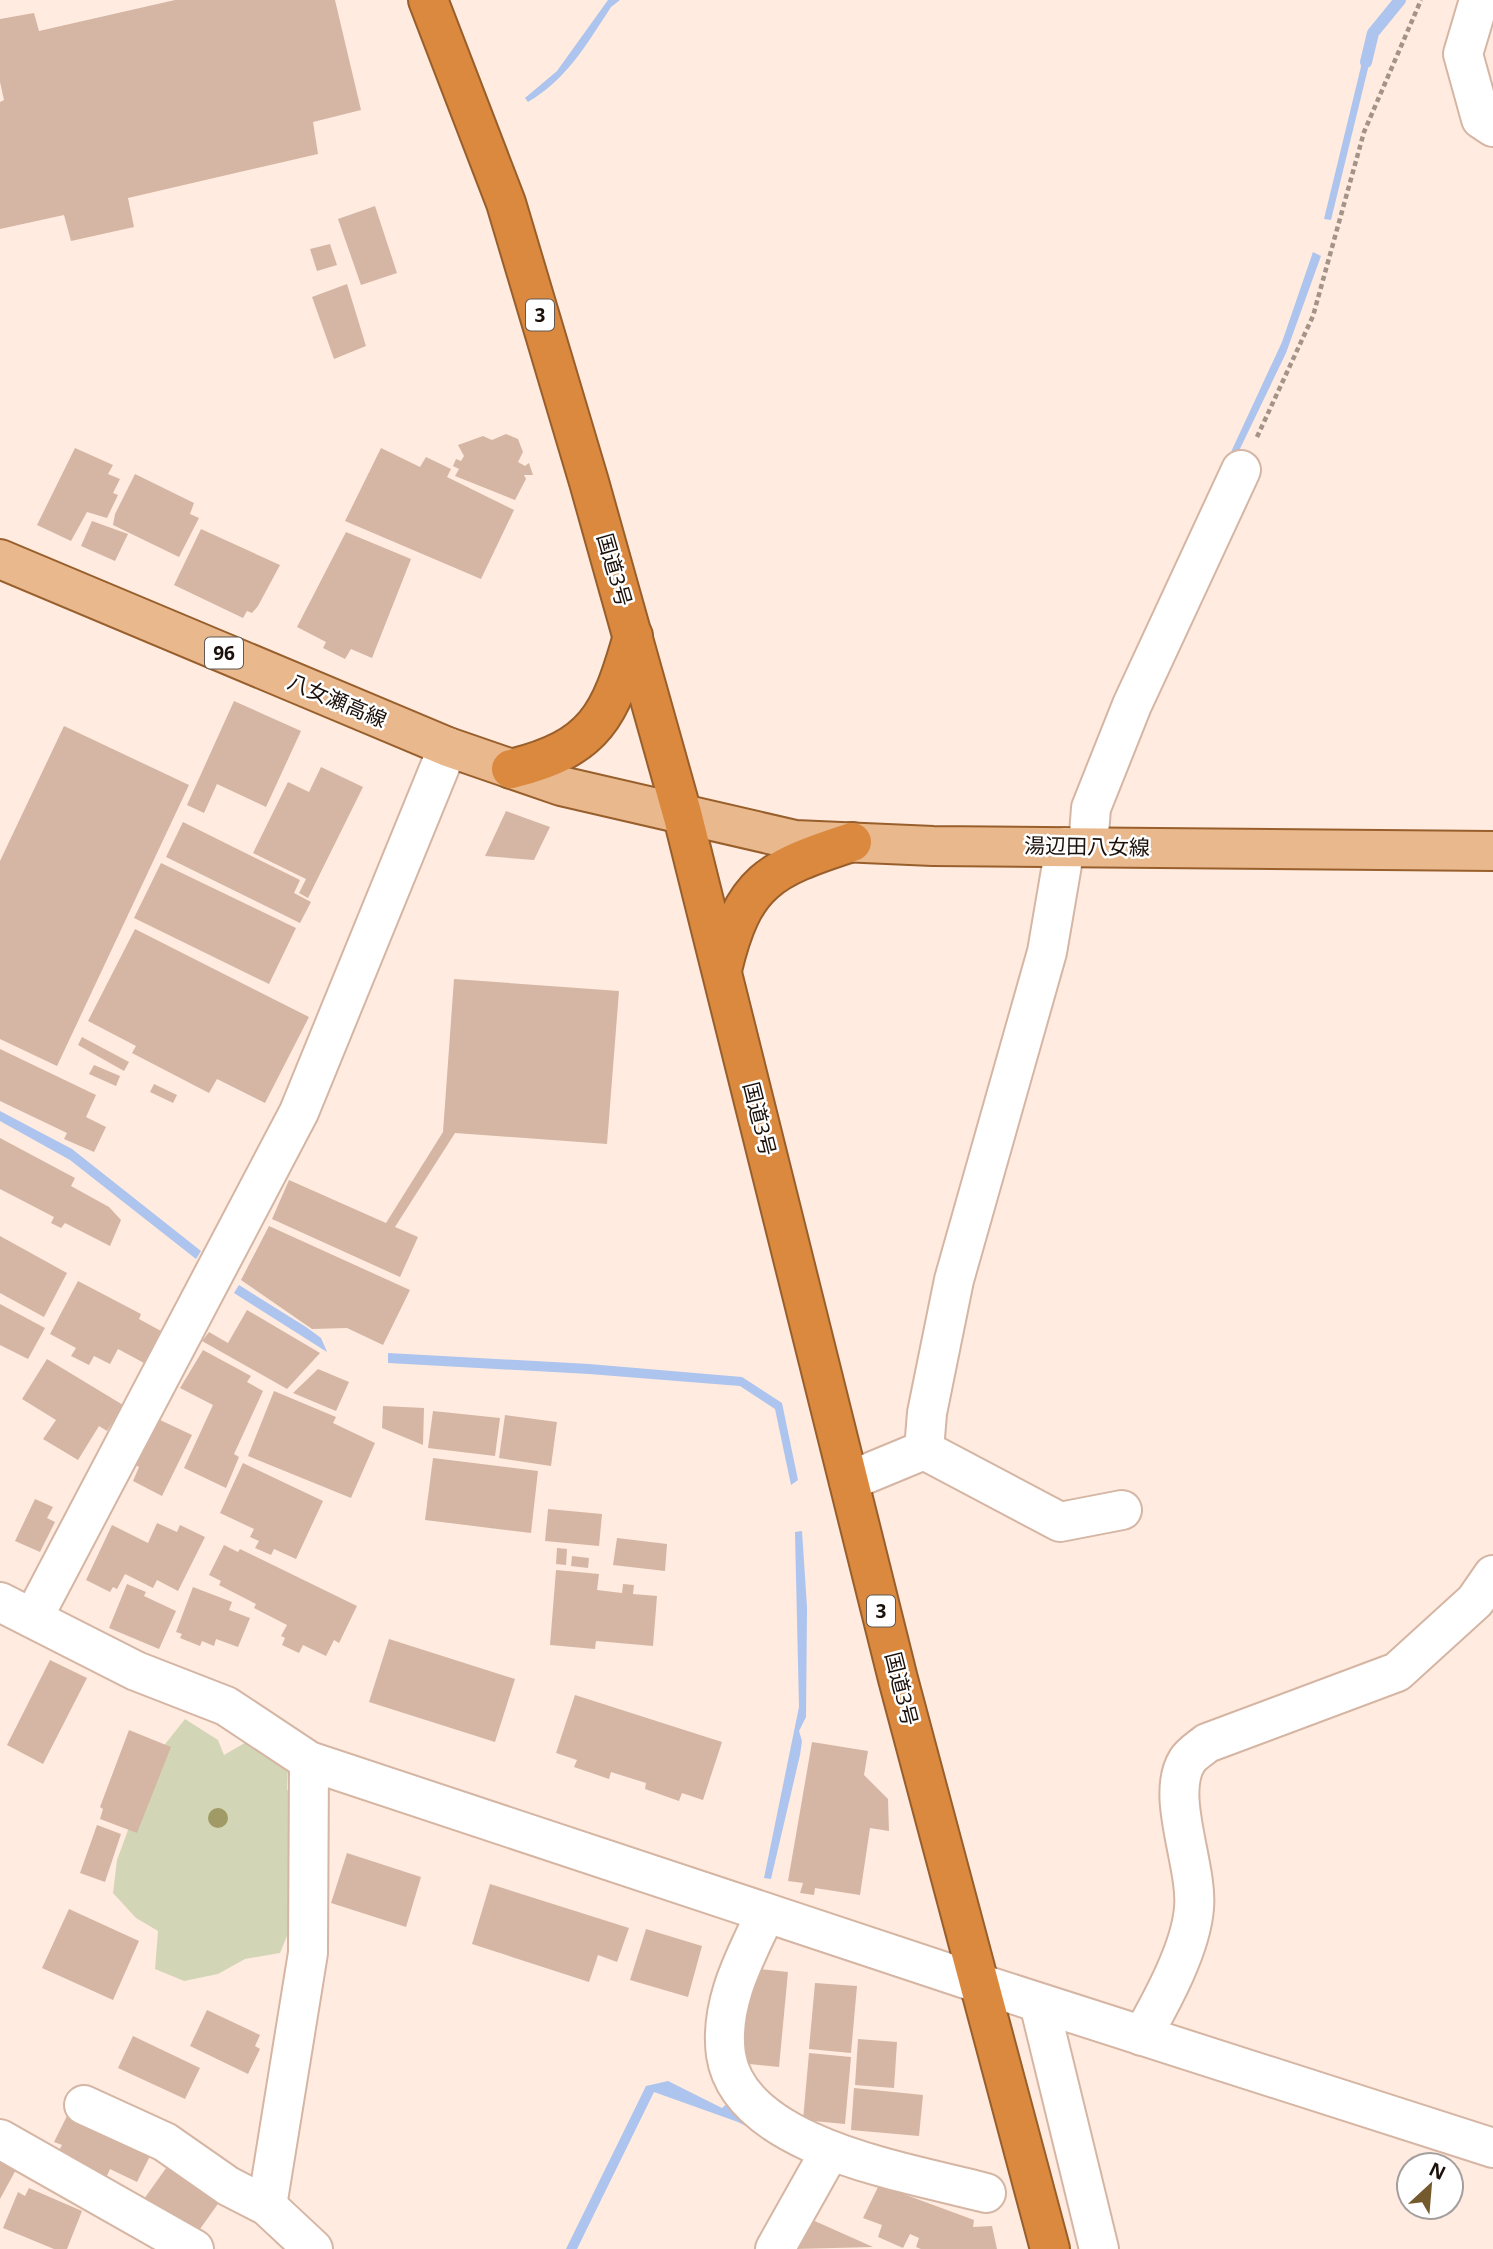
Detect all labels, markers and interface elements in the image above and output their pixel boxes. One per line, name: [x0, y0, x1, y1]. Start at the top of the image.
road number: 3: [526, 300, 554, 330]
street label: 国道3号: [591, 530, 639, 610]
road number: 96: [205, 638, 243, 668]
street label: 八女瀬高線: [284, 667, 391, 733]
street label: 湯辺田八女線: [1024, 831, 1150, 861]
street label: 国道3号: [737, 1079, 783, 1159]
road number: 3: [867, 1596, 895, 1626]
street label: 国道3号: [879, 1649, 925, 1729]
north arrow: [1395, 2151, 1465, 2221]
text: N: [1425, 2156, 1450, 2186]

